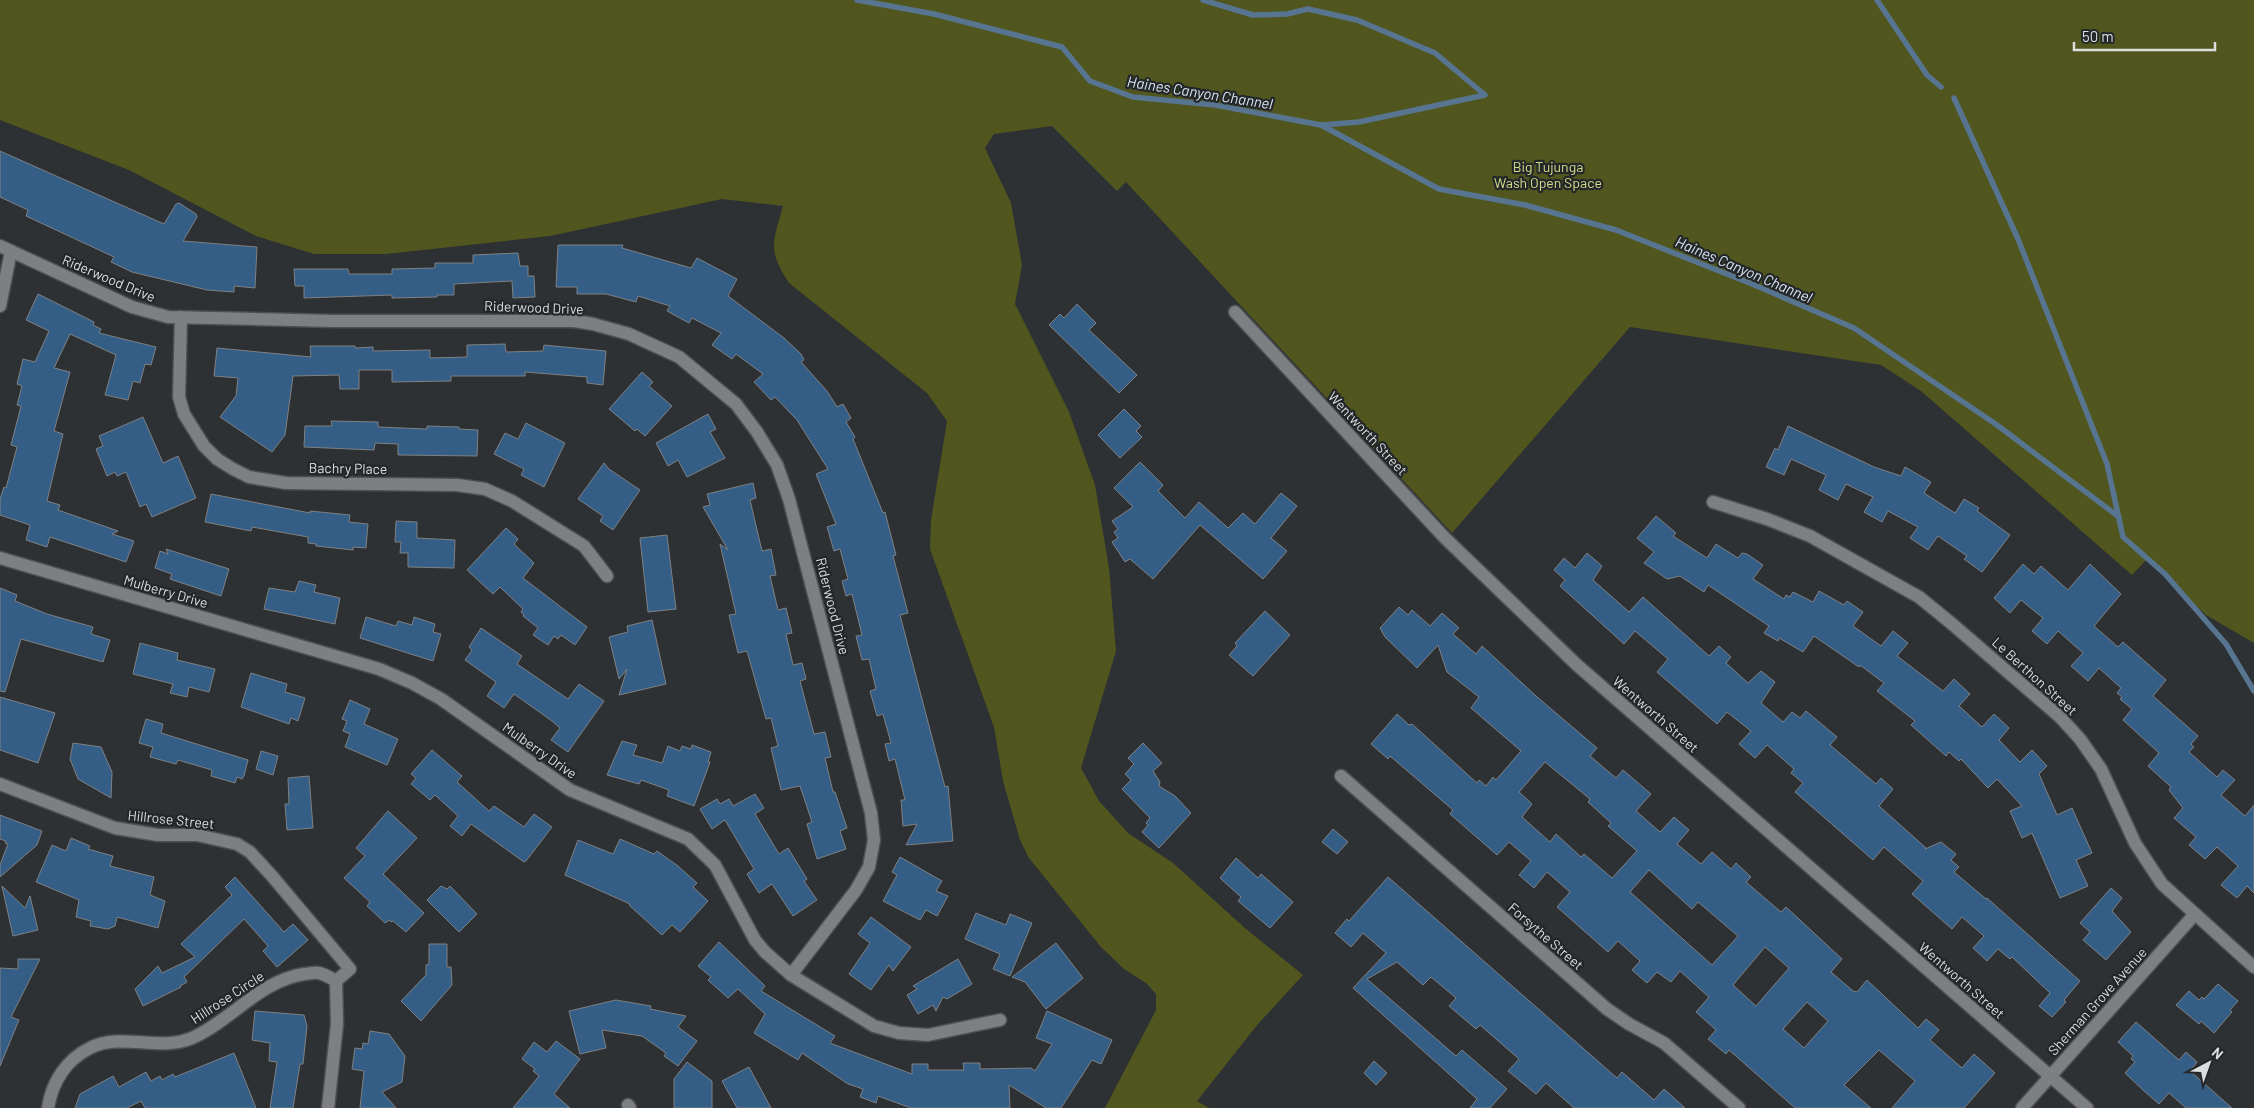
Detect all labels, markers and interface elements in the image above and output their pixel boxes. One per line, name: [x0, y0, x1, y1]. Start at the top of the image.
scale bar: [2074, 20, 2215, 52]
text: 50 m: [2082, 27, 2114, 45]
water label: Haines Canyon Channel: [1126, 72, 1275, 113]
park label: Big Tujunga Wash Open Space: [1494, 158, 1602, 191]
water label: Haines Canyon Channel: [1673, 232, 1816, 306]
street label: Riderwood Drive: [60, 251, 158, 305]
street label: Riderwood Drive: [484, 297, 584, 317]
street label: Wentworth Street: [1325, 388, 1411, 478]
street label: Bachry Place: [308, 459, 388, 477]
street label: Riderwood Drive: [813, 556, 853, 656]
street label: Mulberry Drive: [122, 571, 210, 611]
street label: Le Berthon Street: [1989, 633, 2081, 719]
street label: Wentworth Street: [1610, 672, 1702, 756]
street label: Mulberry Drive: [500, 718, 580, 782]
street label: Hillrose Street: [127, 806, 215, 832]
street label: Forsythe Street: [1505, 899, 1587, 973]
street label: Wentworth Street: [1916, 938, 2008, 1022]
street label: Sherman Grove Avenue: [2044, 944, 2150, 1058]
street label: Hillrose Circle: [187, 967, 267, 1027]
north arrow: [2184, 1038, 2234, 1088]
text: N: [2209, 1043, 2227, 1062]

